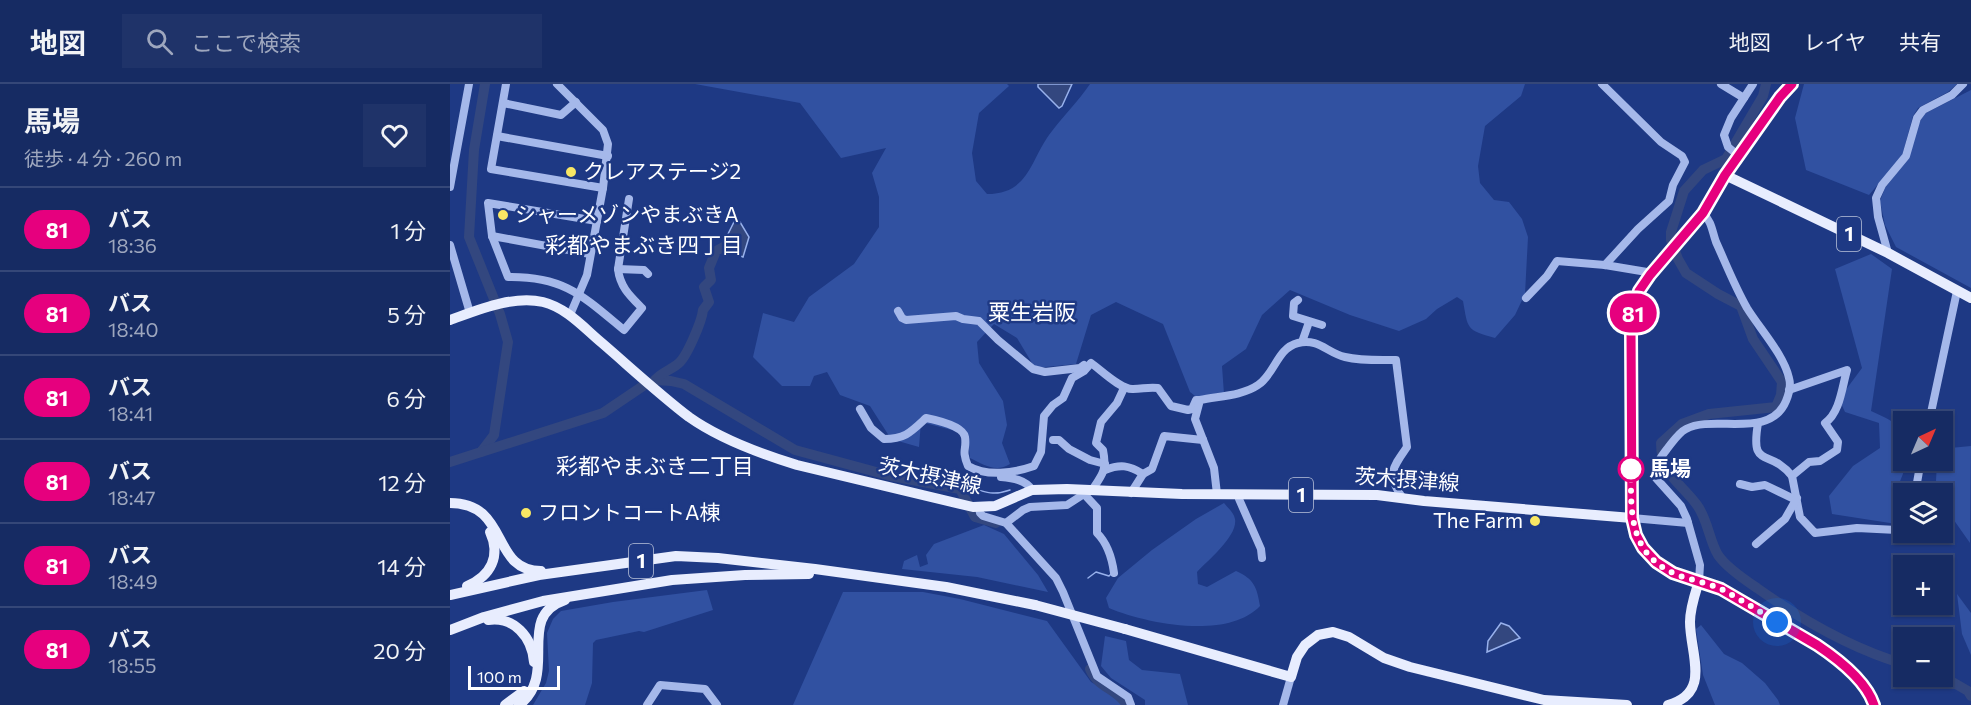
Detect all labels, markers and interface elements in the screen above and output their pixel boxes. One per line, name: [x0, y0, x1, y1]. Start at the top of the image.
search box: [122, 14, 542, 68]
text: 地図: [30, 25, 86, 59]
icon: search: [143, 25, 176, 58]
text: ここで検索: [191, 29, 301, 56]
text: 地図: [1729, 29, 1771, 54]
text: レイヤ: [1804, 29, 1866, 54]
text: 共有: [1899, 29, 1941, 54]
text: 馬場: [24, 103, 80, 137]
button: heart: [363, 104, 426, 167]
text: 徒歩 · 4 分 · 260 m: [24, 146, 182, 170]
place label: クレアステージ2: [583, 158, 741, 183]
marker: クレアステージ2: [564, 165, 578, 179]
place label: シャーメゾンやまぶきA: [515, 201, 739, 226]
text: バス: [108, 205, 152, 232]
marker: シャーメゾンやまぶきA: [496, 208, 510, 222]
text: 81: [46, 217, 68, 242]
text: 1 分: [390, 217, 426, 244]
road number: 1: [1837, 217, 1861, 251]
district label: 彩都やまぶき四丁目: [545, 231, 743, 258]
text: 18:36: [108, 233, 157, 257]
text: バス: [108, 289, 152, 316]
line badge: 81: [1606, 294, 1660, 332]
district label: 粟生岩阪: [988, 298, 1076, 325]
text: 81: [46, 301, 68, 326]
text: 5 分: [387, 301, 426, 328]
text: 81: [1622, 301, 1644, 326]
text: 18:40: [108, 317, 158, 341]
text: バス: [108, 373, 152, 400]
text: 81: [46, 385, 68, 410]
text: 6 分: [386, 385, 426, 412]
text: 18:41: [108, 401, 153, 425]
north arrow: [1893, 411, 1953, 471]
map controls: [1893, 411, 1953, 687]
street label: 茨木摂津線: [876, 451, 984, 498]
district label: 彩都やまぶき二丁目: [556, 452, 754, 479]
place label: 馬場: [1649, 455, 1691, 480]
marker: 馬場: [1618, 456, 1644, 482]
text: バス: [108, 457, 152, 484]
street label: 茨木摂津線: [1354, 462, 1460, 495]
text: 81: [46, 469, 68, 494]
text: 12 分: [378, 469, 426, 496]
road number: 1: [1289, 478, 1313, 512]
button: layers: [1893, 483, 1953, 543]
text: 18:47: [108, 485, 156, 509]
place label: フロントコートA棟: [538, 499, 721, 524]
marker: フロントコートA棟: [519, 506, 533, 520]
place label: The Farm: [1433, 507, 1523, 532]
marker: The Farm: [1528, 514, 1542, 528]
text: バス: [108, 541, 152, 568]
road number: 1: [629, 544, 653, 578]
text: 81: [46, 553, 68, 578]
text: 14 分: [377, 553, 426, 580]
button: +: [1893, 555, 1953, 615]
text: 18:49: [108, 569, 158, 593]
your location: [1762, 607, 1792, 637]
text: バス: [108, 625, 152, 652]
button: −: [1893, 627, 1953, 687]
text: 81: [46, 637, 68, 662]
text: 20 分: [373, 637, 426, 664]
text: 18:55: [108, 653, 156, 677]
scale bar: [468, 663, 560, 690]
text: 100 m: [477, 667, 522, 686]

